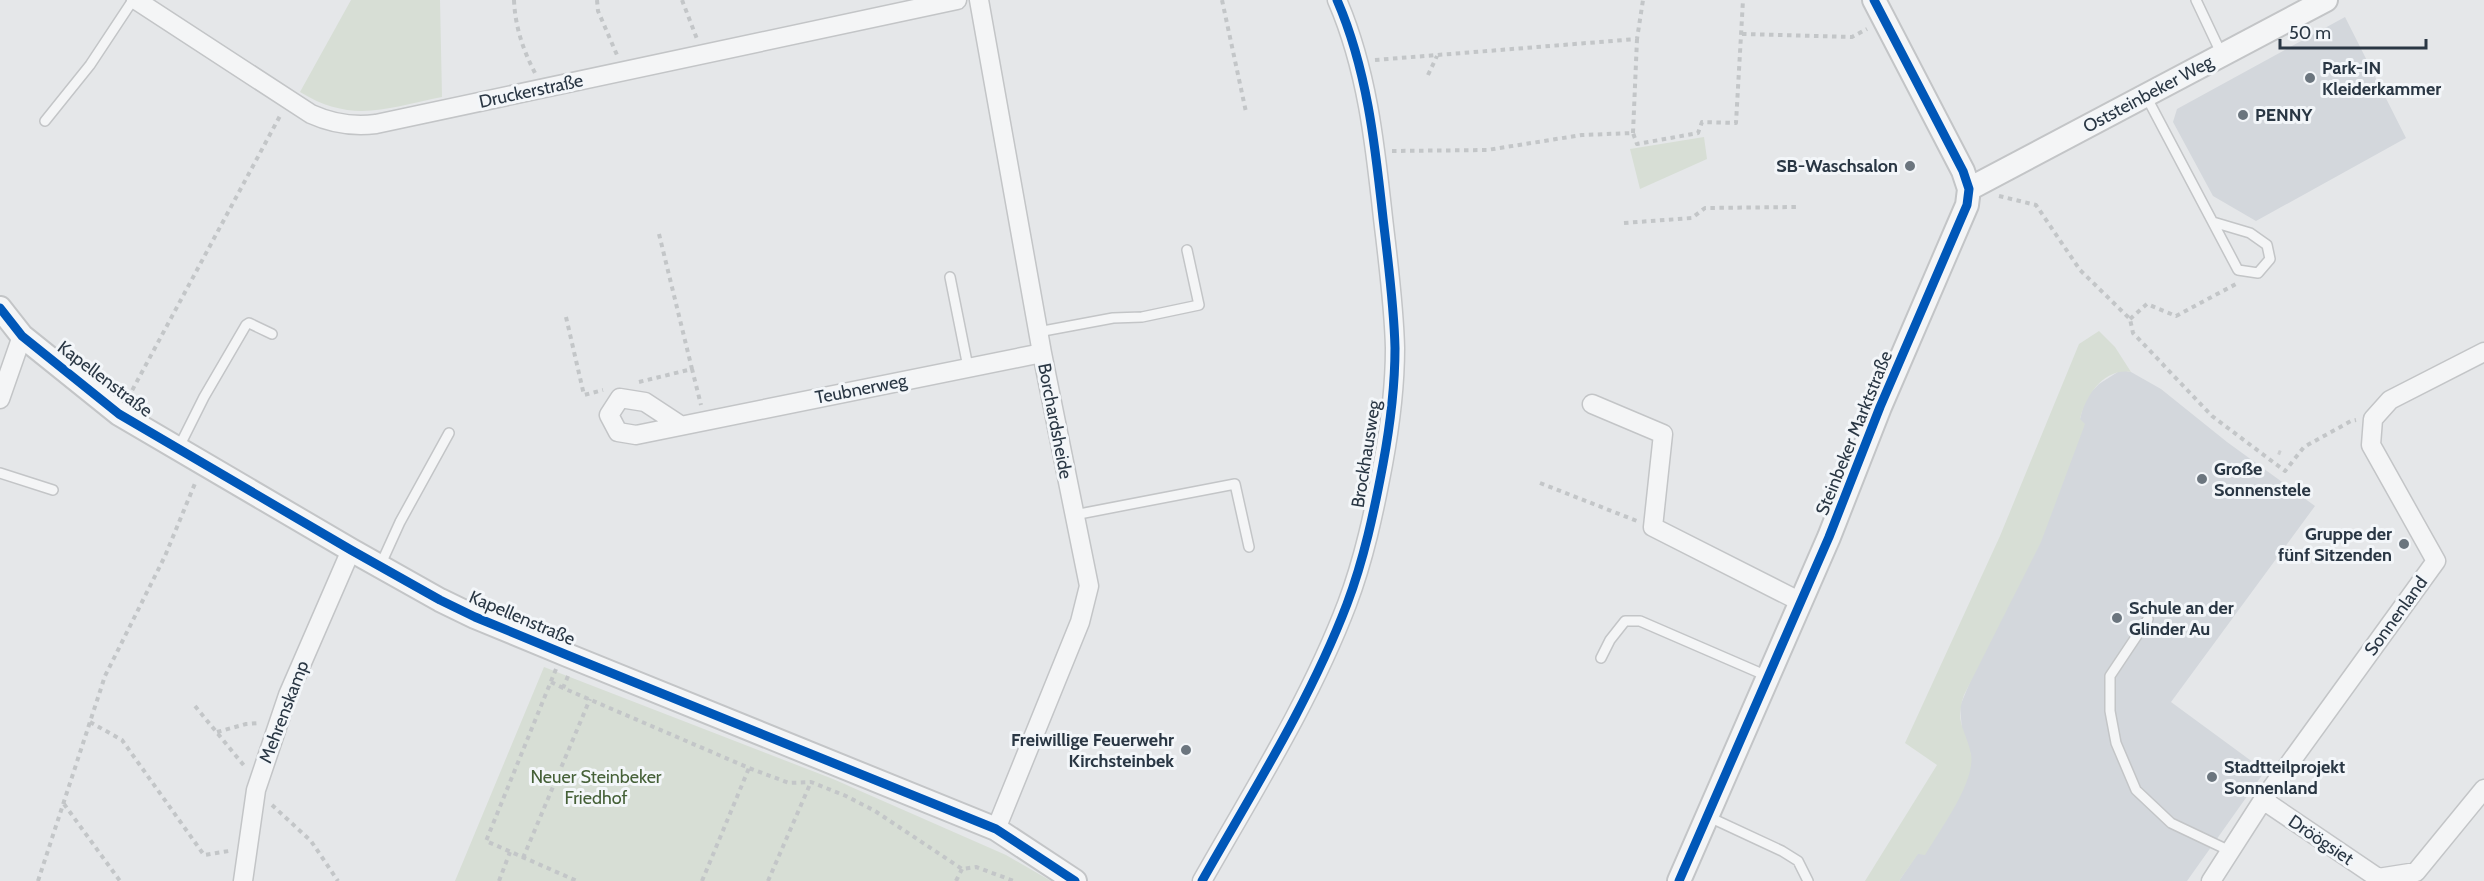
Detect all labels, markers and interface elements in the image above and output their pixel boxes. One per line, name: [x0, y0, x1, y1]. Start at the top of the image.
scale bar: [2280, 12, 2426, 50]
text: 50 m: [2289, 22, 2331, 44]
street label: Oststeinbeker Weg: [2079, 50, 2218, 138]
place label: Park-IN Kleiderkammer: [2322, 57, 2441, 100]
street label: Druckerstraße: [477, 69, 585, 113]
marker: Park-IN Kleiderkammer: [2303, 71, 2317, 85]
place label: PENNY: [2255, 104, 2313, 126]
marker: PENNY: [2236, 108, 2250, 122]
place label: SB-Waschsalon: [1776, 155, 1898, 177]
marker: SB-Waschsalon: [1903, 159, 1917, 173]
street label: Kapellenstraße: [53, 336, 157, 422]
street label: Steinbeker Marktstraße: [1811, 348, 1897, 518]
street label: Borchardsheide: [1033, 361, 1077, 481]
street label: Teubnerweg: [813, 369, 910, 409]
street label: Brockhausweg: [1347, 398, 1386, 509]
place label: Große Sonnenstele: [2214, 458, 2311, 501]
marker: Große Sonnenstele: [2195, 472, 2209, 486]
place label: Gruppe der fünf Sitzenden: [2278, 523, 2392, 566]
marker: Gruppe der fünf Sitzenden: [2397, 537, 2411, 551]
street label: Sonnenland: [2360, 572, 2432, 660]
street label: Kapellenstraße: [466, 586, 578, 650]
place label: Schule an der Glinder Au: [2129, 597, 2234, 640]
marker: Schule an der Glinder Au: [2110, 611, 2124, 625]
street label: Mehrenskamp: [254, 658, 314, 766]
place label: Freiwillige Feuerwehr Kirchsteinbek: [1011, 729, 1174, 772]
marker: Freiwillige Feuerwehr Kirchsteinbek: [1179, 743, 1193, 757]
place label: Stadtteilprojekt Sonnenland: [2224, 756, 2345, 799]
park label: Neuer Steinbeker Friedhof: [530, 766, 662, 809]
marker: Stadtteilprojekt Sonnenland: [2205, 770, 2219, 784]
street label: Dröögsiet: [2284, 810, 2358, 870]

